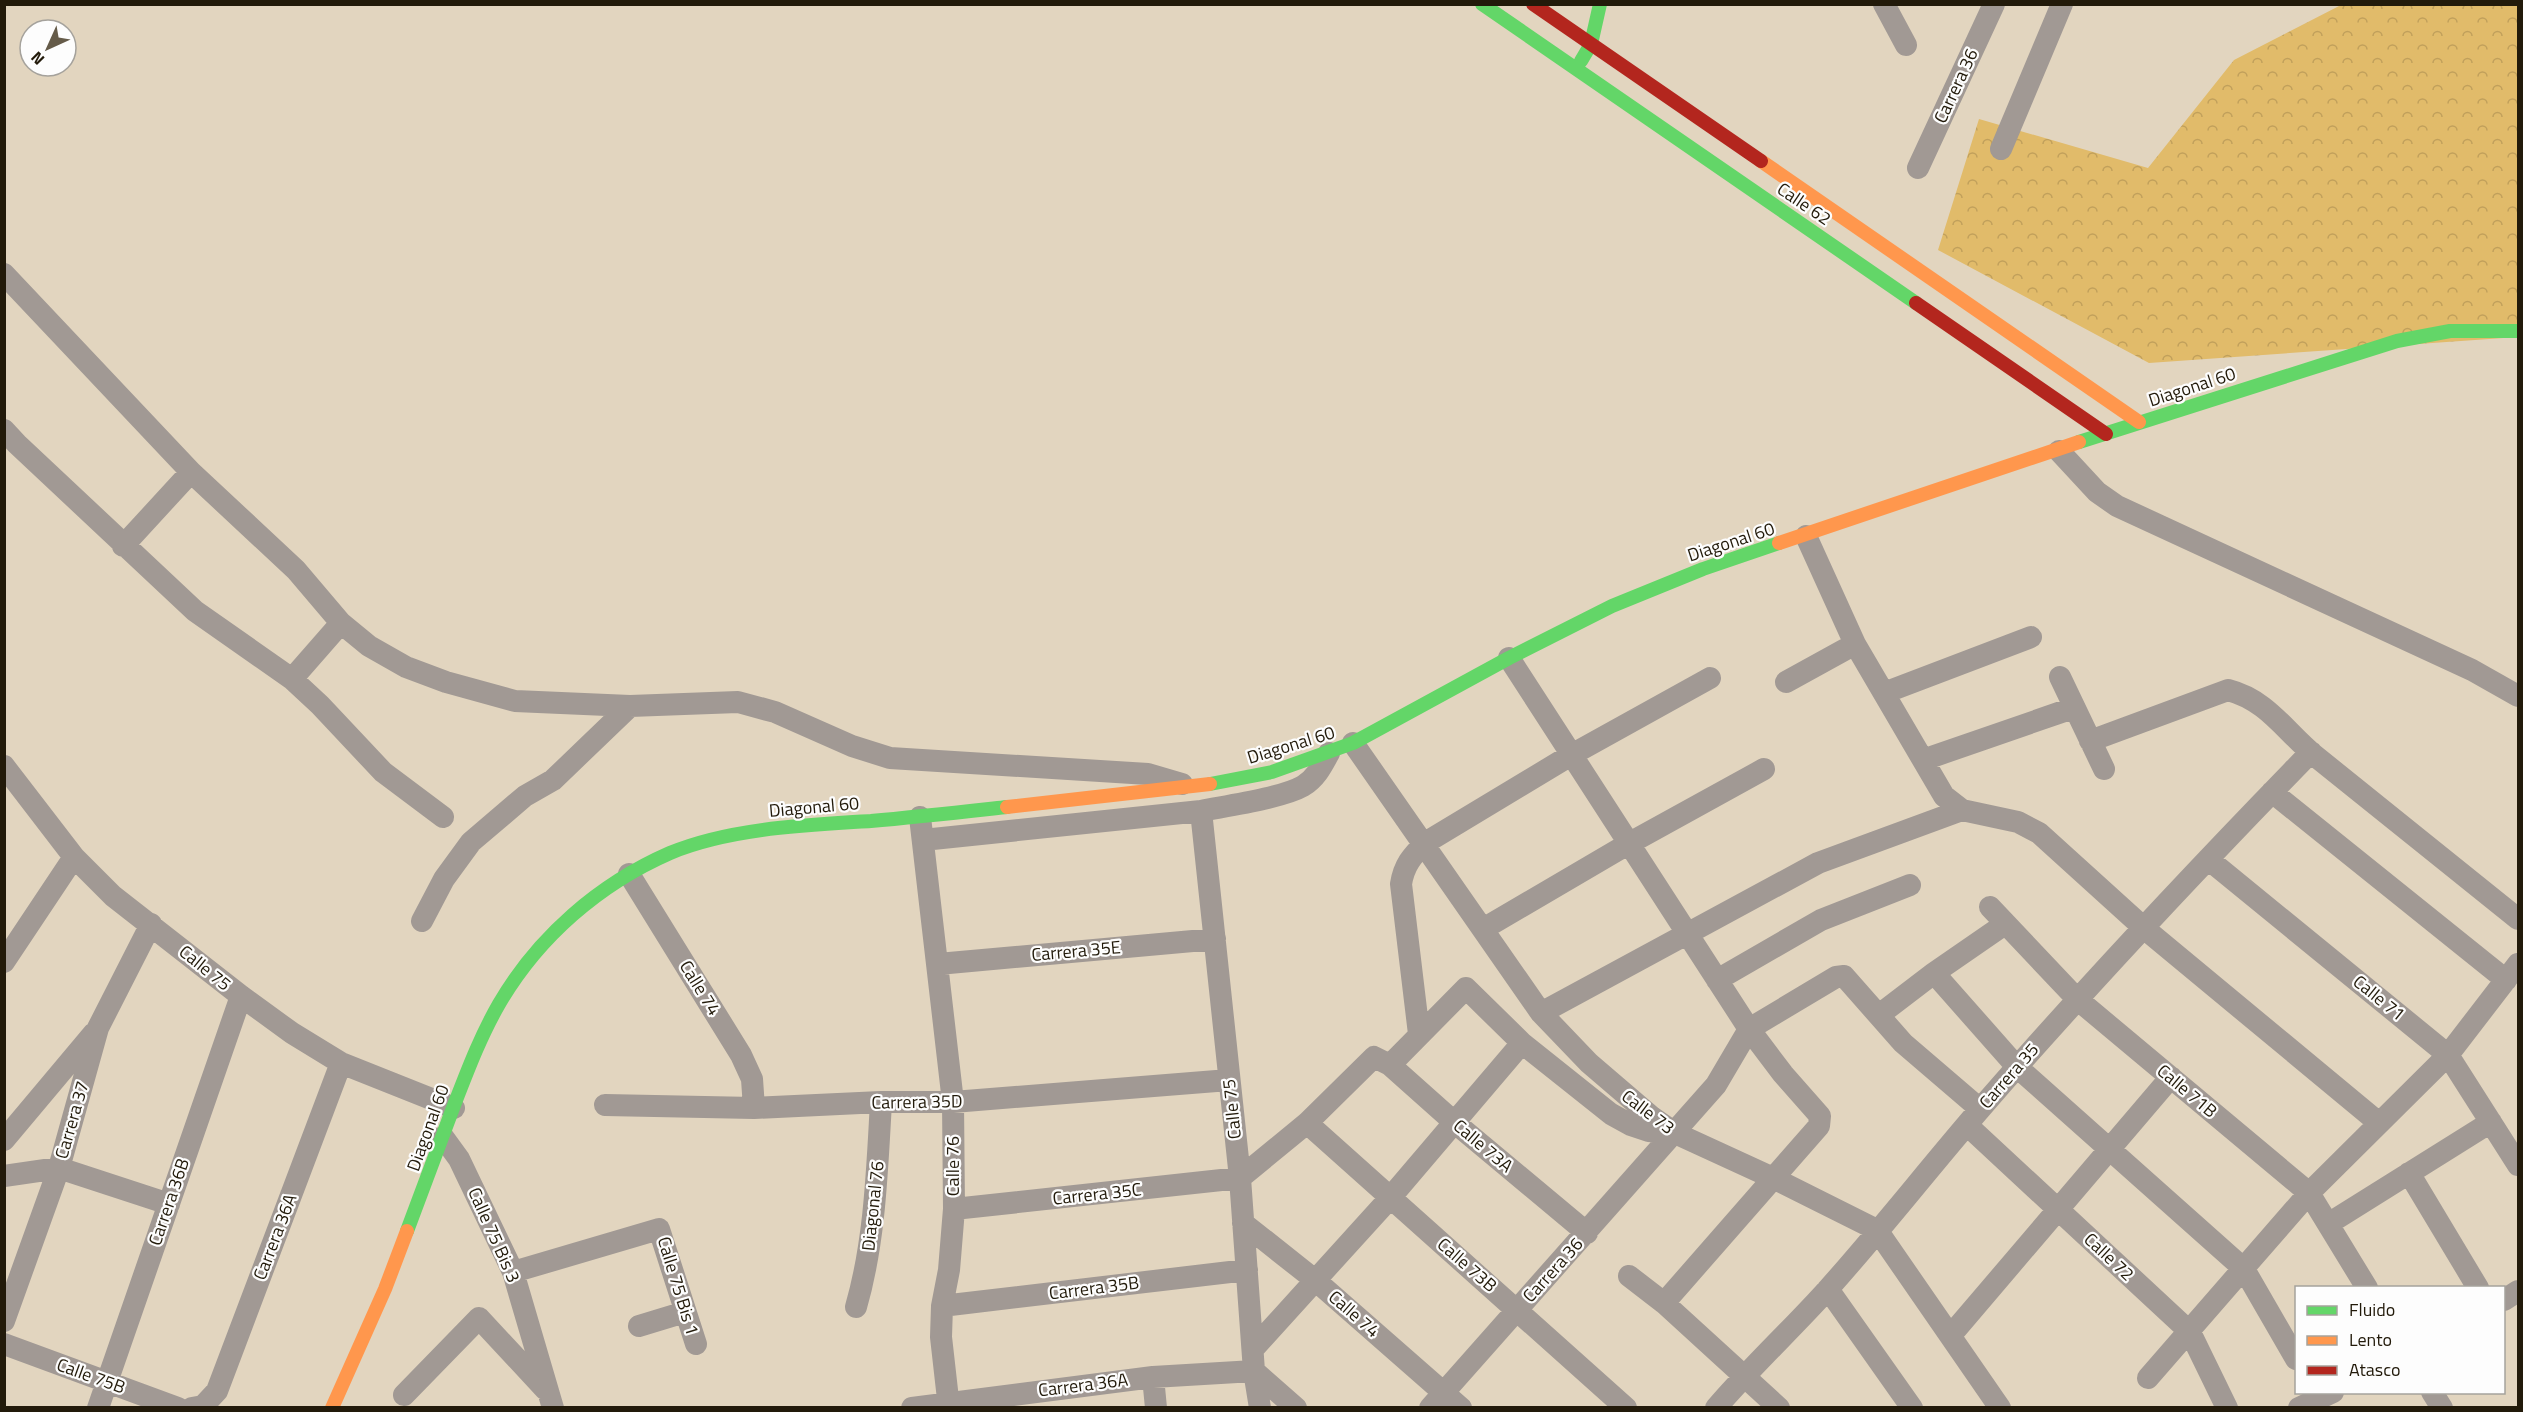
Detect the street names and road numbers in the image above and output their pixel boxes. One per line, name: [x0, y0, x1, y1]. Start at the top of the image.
street label: Carrera 36: [1927, 44, 1985, 128]
street label: Calle 62: [1772, 176, 1837, 232]
street label: Diagonal 60: [2145, 360, 2239, 413]
street label: Diagonal 60: [1684, 515, 1778, 568]
street label: Diagonal 60: [1244, 718, 1338, 771]
street label: Diagonal 60: [768, 789, 860, 824]
street label: Carrera 35E: [1030, 933, 1122, 968]
street label: Calle 75: [173, 938, 237, 997]
street label: Calle 74: [673, 955, 728, 1020]
street label: Calle 71: [2347, 968, 2411, 1027]
street label: Carrera 35: [1972, 1037, 2045, 1115]
street label: Calle 71B: [2151, 1057, 2223, 1124]
street label: Carrera 37: [48, 1078, 95, 1162]
street label: Calle 75: [1215, 1078, 1248, 1140]
street label: Diagonal 60: [399, 1081, 456, 1175]
street label: Calle 73: [1616, 1083, 1681, 1141]
street label: Carrera 35D: [871, 1087, 963, 1116]
street label: Calle 73A: [1447, 1112, 1519, 1179]
street label: Calle 76: [939, 1136, 966, 1196]
street label: Carrera 36B: [141, 1155, 196, 1249]
street label: Diagonal 76: [854, 1160, 891, 1252]
street label: Carrera 35C: [1051, 1175, 1143, 1212]
street label: Calle 75 Bis 3: [461, 1183, 527, 1287]
street label: Carrera 36A: [246, 1190, 303, 1284]
street label: Calle 72: [2078, 1226, 2141, 1287]
street label: Calle 73B: [1432, 1231, 1503, 1298]
street label: Carrera 36: [1516, 1231, 1589, 1308]
street label: Calle 75 Bis 1: [651, 1233, 706, 1338]
street label: Carrera 35B: [1047, 1269, 1141, 1306]
street label: Calle 74: [1323, 1284, 1386, 1344]
street label: Calle 75B: [53, 1351, 129, 1400]
street label: Carrera 36A: [1036, 1366, 1130, 1403]

